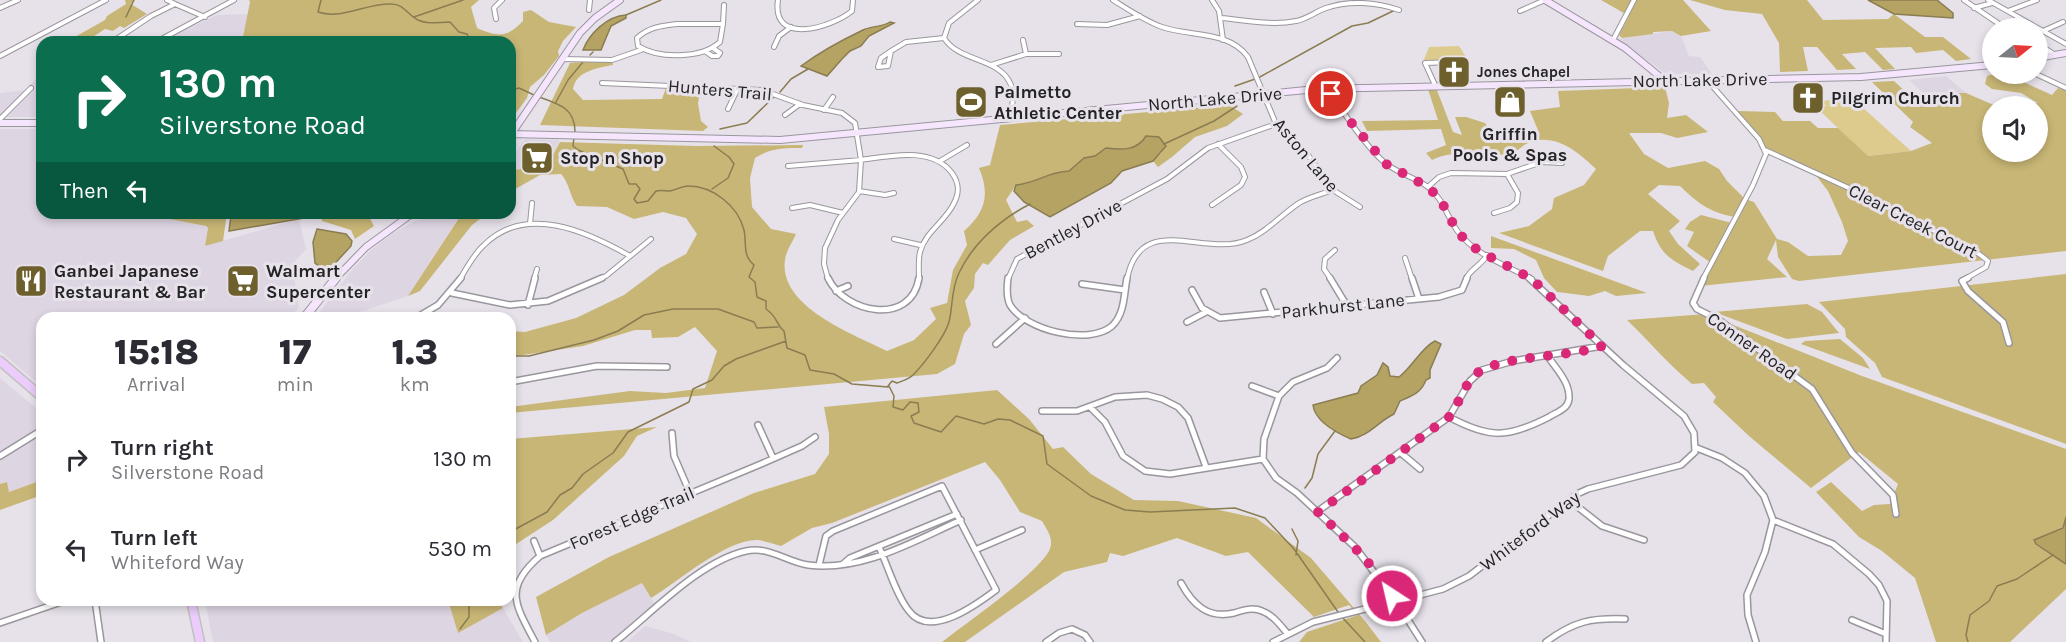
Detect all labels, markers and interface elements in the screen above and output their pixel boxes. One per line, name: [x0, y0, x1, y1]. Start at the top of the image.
north arrow: [1982, 18, 2048, 84]
map controls: [1982, 18, 2048, 162]
church icon: Jones Chapel: [1436, 54, 1472, 90]
text: 130 m: [159, 58, 277, 108]
icon: right: [60, 60, 138, 138]
place label: Jones Chapel: [1477, 63, 1570, 81]
pin: [1305, 68, 1356, 119]
street label: North Lake Drive: [1633, 68, 1767, 92]
street label: Hunters Trail: [667, 74, 773, 106]
icon: arrive: [1314, 77, 1347, 110]
church icon: Pilgrim Church: [1790, 80, 1826, 116]
place label: Palmetto Athletic Center: [994, 81, 1122, 124]
street label: North Lake Drive: [1147, 82, 1283, 116]
sports icon: Palmetto Athletic Center: [953, 84, 989, 120]
shop icon: Griffin Pools & Spas: [1492, 84, 1528, 120]
place label: Pilgrim Church: [1831, 87, 1960, 109]
button: sound: [1982, 96, 2048, 162]
text: Silverstone Road: [159, 109, 366, 141]
street label: Aston Lane: [1269, 113, 1343, 197]
place label: Griffin Pools & Spas: [1453, 123, 1567, 166]
supermarket icon: Stop n Shop: [519, 140, 555, 176]
place label: Stop n Shop: [560, 147, 664, 169]
icon: left: [121, 174, 154, 207]
text: Then: [60, 178, 109, 204]
street label: Clear Creek Court: [1845, 179, 1981, 263]
street label: Bentley Drive: [1021, 194, 1125, 264]
place label: Ganbei Japanese Restaurant & Bar: [54, 260, 205, 303]
place label: Walmart Supercenter: [266, 260, 370, 303]
restaurant icon: Ganbei Japanese Restaurant & Bar: [13, 263, 49, 299]
supermarket icon: Walmart Supercenter: [225, 263, 261, 299]
street label: Parkhurst Lane: [1280, 289, 1406, 323]
street label: Conner Road: [1703, 307, 1801, 385]
text: 15:18: [114, 331, 199, 373]
text: 17: [279, 331, 312, 373]
text: 1.3: [392, 331, 438, 373]
text: Arrival: [127, 373, 186, 396]
text: min: [277, 373, 314, 396]
text: km: [400, 373, 430, 396]
text: Turn right: [111, 435, 214, 461]
icon: right: [60, 443, 93, 476]
text: 130 m: [433, 446, 492, 472]
text: Silverstone Road: [111, 461, 264, 484]
street label: Forest Edge Trail: [566, 482, 698, 554]
street label: Whiteford Way: [1476, 486, 1585, 576]
text: Turn left: [111, 525, 198, 551]
icon: left: [60, 533, 93, 566]
text: 530 m: [428, 536, 492, 562]
text: Whiteford Way: [111, 551, 244, 574]
position arrow: [1360, 564, 1424, 628]

